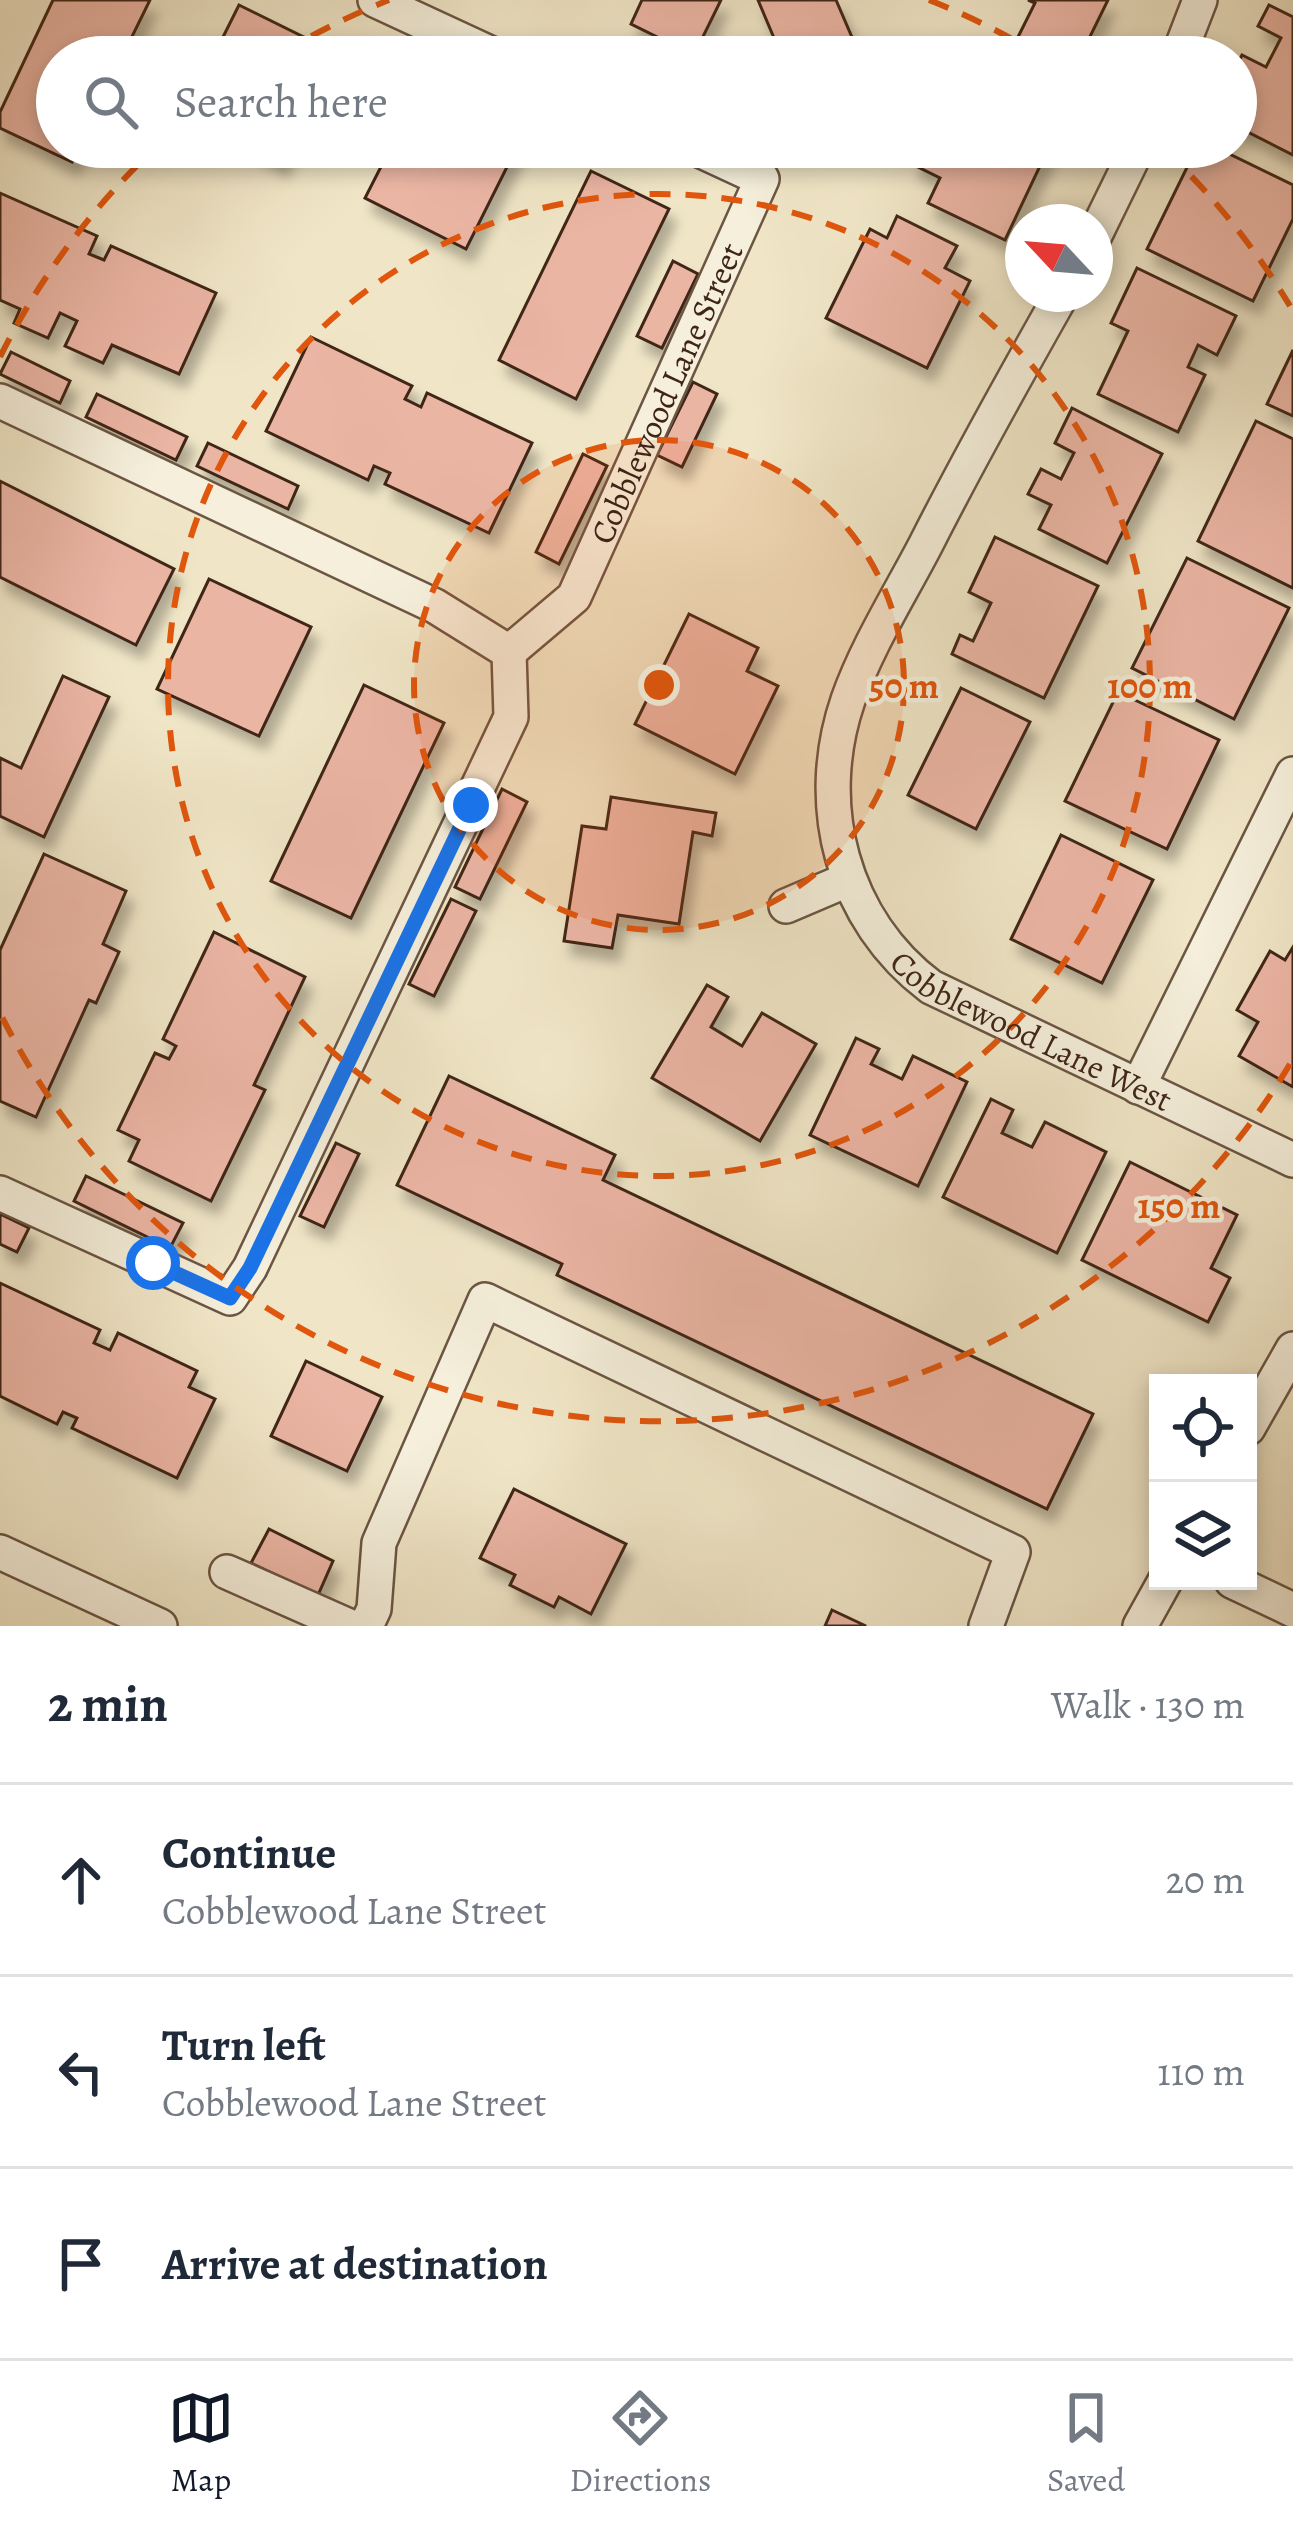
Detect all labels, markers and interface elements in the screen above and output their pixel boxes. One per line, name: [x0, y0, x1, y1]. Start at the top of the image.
search box: [36, 36, 1257, 168]
icon: search: [78, 69, 144, 135]
text: Search here: [174, 71, 388, 133]
north arrow: [1005, 204, 1113, 312]
street label: Cobblewood Lane Street: [579, 235, 753, 550]
text: 50 m: [869, 661, 939, 710]
text: 100 m: [1107, 661, 1193, 710]
centre of rings: [638, 664, 680, 706]
route end: [444, 778, 498, 832]
street label: Cobblewood Lane West: [880, 940, 1180, 1122]
text: 150 m: [1138, 1181, 1220, 1230]
route start: [126, 1236, 180, 1290]
map controls: [1149, 1374, 1257, 1590]
button: locate: [1149, 1374, 1257, 1482]
button: layers: [1149, 1482, 1257, 1590]
text: 2 min: [48, 1669, 168, 1739]
text: Walk · 130 m: [1051, 1678, 1245, 1731]
text: Continue: [162, 1822, 336, 1884]
icon: ahead: [48, 1847, 114, 1913]
text: 20 m: [1166, 1853, 1245, 1906]
text: Cobblewood Lane Street: [162, 1884, 546, 1937]
text: Turn left: [162, 2014, 326, 2076]
icon: left: [48, 2039, 114, 2105]
text: 110 m: [1157, 2045, 1245, 2098]
text: Cobblewood Lane Street: [162, 2076, 546, 2129]
icon: arrive: [48, 2231, 114, 2297]
text: Arrive at destination: [162, 2233, 548, 2295]
tab: Map: [168, 2385, 234, 2502]
tab: Directions: [570, 2385, 711, 2502]
tab: Saved: [1047, 2385, 1125, 2502]

